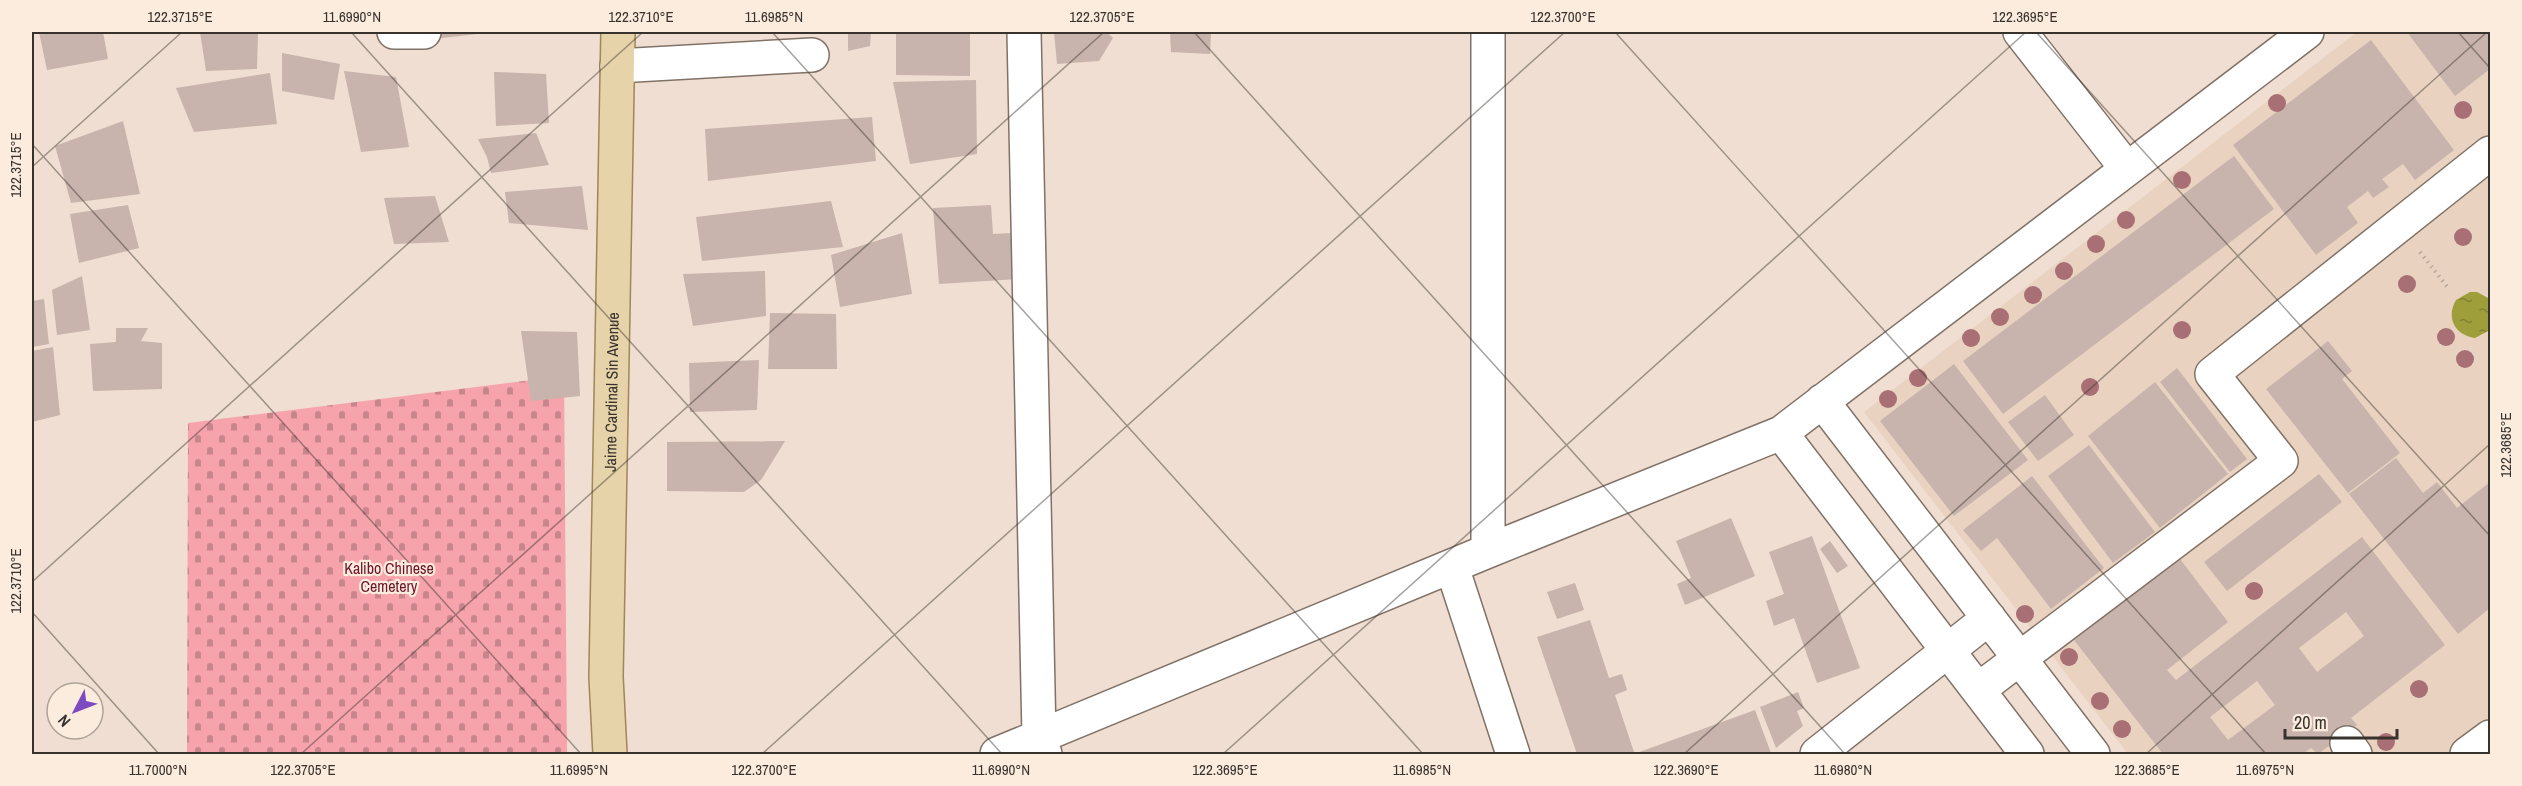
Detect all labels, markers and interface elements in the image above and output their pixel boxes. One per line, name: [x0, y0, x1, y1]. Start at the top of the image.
text: 122.3715°E: [147, 6, 213, 27]
text: 11.6990°N: [323, 6, 381, 27]
text: 122.3710°E: [608, 6, 674, 27]
text: 11.6985°N: [745, 6, 803, 27]
text: 122.3705°E: [1069, 6, 1135, 27]
text: 122.3700°E: [1530, 6, 1596, 27]
text: 122.3695°E: [1992, 6, 2058, 27]
text: 122.3715°E: [5, 132, 26, 198]
street label: Jaime Cardinal Sin Avenue: [599, 312, 624, 472]
text: 122.3685°E: [2495, 412, 2516, 478]
text: 122.3710°E: [5, 548, 26, 614]
park label: Kalibo Chinese Cemetery: [344, 557, 434, 597]
north arrow: [45, 681, 105, 741]
scale bar: [2285, 702, 2398, 740]
text: N: [53, 710, 75, 732]
text: 20 m: [2294, 710, 2327, 735]
text: 11.7000°N: [129, 759, 187, 780]
text: 122.3705°E: [270, 759, 336, 780]
text: 11.6995°N: [550, 759, 608, 780]
text: 122.3700°E: [731, 759, 797, 780]
text: 11.6990°N: [972, 759, 1030, 780]
text: 122.3695°E: [1192, 759, 1258, 780]
text: 11.6985°N: [1393, 759, 1451, 780]
text: 122.3690°E: [1653, 759, 1719, 780]
text: 11.6980°N: [1814, 759, 1872, 780]
text: 122.3685°E: [2114, 759, 2180, 780]
text: 11.6975°N: [2236, 759, 2294, 780]

